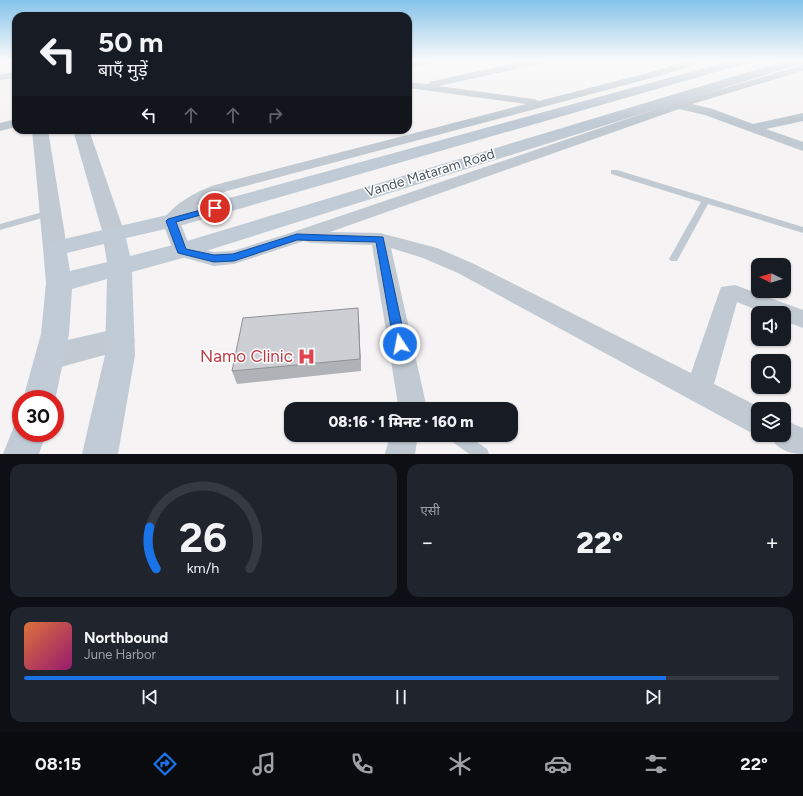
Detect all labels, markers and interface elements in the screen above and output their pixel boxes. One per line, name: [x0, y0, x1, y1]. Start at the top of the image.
text: 50 m: [98, 25, 164, 59]
icon: left: [32, 28, 84, 80]
text: बाएँ मुड़ें: [98, 59, 148, 81]
icon: left: [138, 104, 160, 126]
icon: ahead: [180, 104, 202, 126]
icon: ahead: [222, 104, 244, 126]
icon: right: [264, 104, 286, 126]
street label: Vande Mataram Road: [363, 145, 497, 201]
pin: [198, 191, 232, 225]
icon: arrive: [204, 197, 226, 219]
north arrow: [751, 258, 791, 298]
map controls: [751, 258, 791, 442]
button: sound: [751, 306, 791, 346]
position arrow: [379, 323, 421, 365]
place label: Namo Clinic: [200, 346, 293, 366]
hospital icon: Namo Clinic: [296, 346, 316, 366]
button: search: [751, 354, 791, 394]
speed limit sign: 30: [12, 390, 64, 442]
button: layers: [751, 402, 791, 442]
text: 08:16 · 1 मिनट · 160 m: [329, 413, 473, 431]
text: एसी: [421, 503, 440, 518]
text: 26: [179, 511, 227, 561]
text: 22°: [576, 524, 623, 561]
text: −: [421, 529, 434, 556]
text: +: [765, 529, 779, 556]
text: km/h: [187, 558, 220, 576]
text: Northbound: [84, 629, 168, 647]
text: June Harbor: [84, 647, 156, 662]
icon: previous: [139, 686, 161, 708]
icon: pause: [390, 686, 412, 708]
icon: next: [642, 686, 664, 708]
icon: directions: [151, 750, 179, 778]
icon: music: [250, 750, 278, 778]
icon: phone: [348, 750, 376, 778]
icon: climate: [446, 750, 474, 778]
icon: car: [544, 750, 572, 778]
icon: filters: [642, 750, 670, 778]
text: 08:15: [35, 753, 81, 775]
text: 22°: [740, 753, 768, 775]

